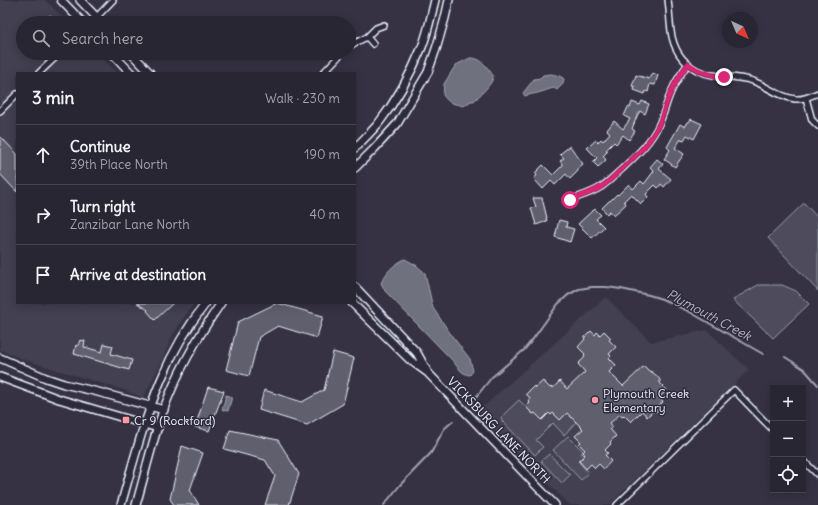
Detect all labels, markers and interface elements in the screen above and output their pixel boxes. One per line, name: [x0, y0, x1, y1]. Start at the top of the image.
north arrow: [722, 12, 758, 48]
search box: [16, 16, 356, 60]
icon: search: [30, 27, 52, 49]
text: Search here: [62, 29, 143, 48]
route end: [715, 68, 733, 86]
text: 3 min: [32, 87, 74, 109]
text: Walk · 230 m: [265, 90, 340, 107]
text: Continue: [70, 137, 131, 156]
icon: ahead: [32, 144, 54, 166]
text: 190 m: [304, 146, 340, 163]
text: 39th Place North: [70, 156, 168, 173]
route start: [561, 191, 579, 209]
text: Turn right: [70, 197, 135, 216]
icon: right: [32, 204, 54, 226]
text: 40 m: [309, 206, 340, 223]
text: Zanzibar Lane North: [70, 216, 190, 233]
icon: arrive: [32, 264, 54, 286]
text: Arrive at destination: [70, 265, 206, 284]
water label: Plymouth Creek: [664, 286, 755, 345]
street label: VICKSBURG LANE NORTH: [444, 374, 554, 487]
map controls: [770, 385, 806, 493]
button: +: [770, 385, 806, 421]
place label: Plymouth Creek Elementary: [603, 386, 689, 415]
marker: Plymouth Creek Elementary: [590, 395, 600, 405]
place label: Cr 9 (Rockford): [134, 413, 216, 428]
marker: Cr 9 (Rockford): [121, 415, 131, 425]
button: −: [770, 421, 806, 457]
button: locate: [770, 457, 806, 493]

